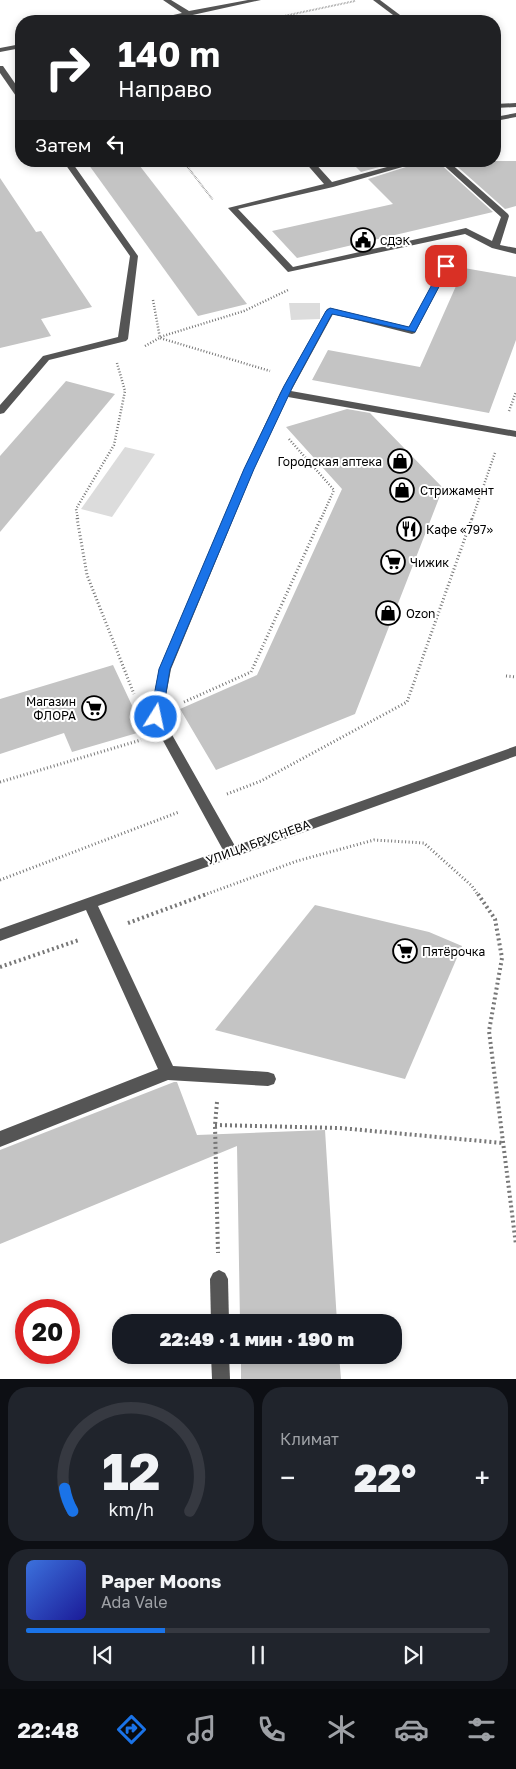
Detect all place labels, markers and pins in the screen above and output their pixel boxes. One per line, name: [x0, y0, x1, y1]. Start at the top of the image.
public building icon: СДЭК: [350, 227, 376, 253]
place label: СДЭК: [380, 234, 411, 247]
pin: [425, 245, 467, 287]
shop icon: Городская аптека: [387, 448, 413, 474]
place label: Городская аптека: [277, 454, 382, 469]
shop icon: Стрижамент: [389, 477, 415, 503]
place label: Стрижамент: [420, 483, 494, 498]
restaurant icon: Кафе «797»: [396, 516, 422, 542]
place label: Кафе «797»: [426, 522, 493, 537]
supermarket icon: Чижик: [380, 549, 406, 575]
place label: Чижик: [410, 555, 449, 570]
shop icon: Ozon: [375, 600, 401, 626]
place label: Ozon: [406, 606, 435, 621]
place label: Магазин ФЛОРА: [26, 694, 76, 723]
supermarket icon: Магазин ФЛОРА: [81, 695, 107, 721]
supermarket icon: Пятёрочка: [392, 938, 418, 964]
place label: Пятёрочка: [422, 944, 485, 959]

